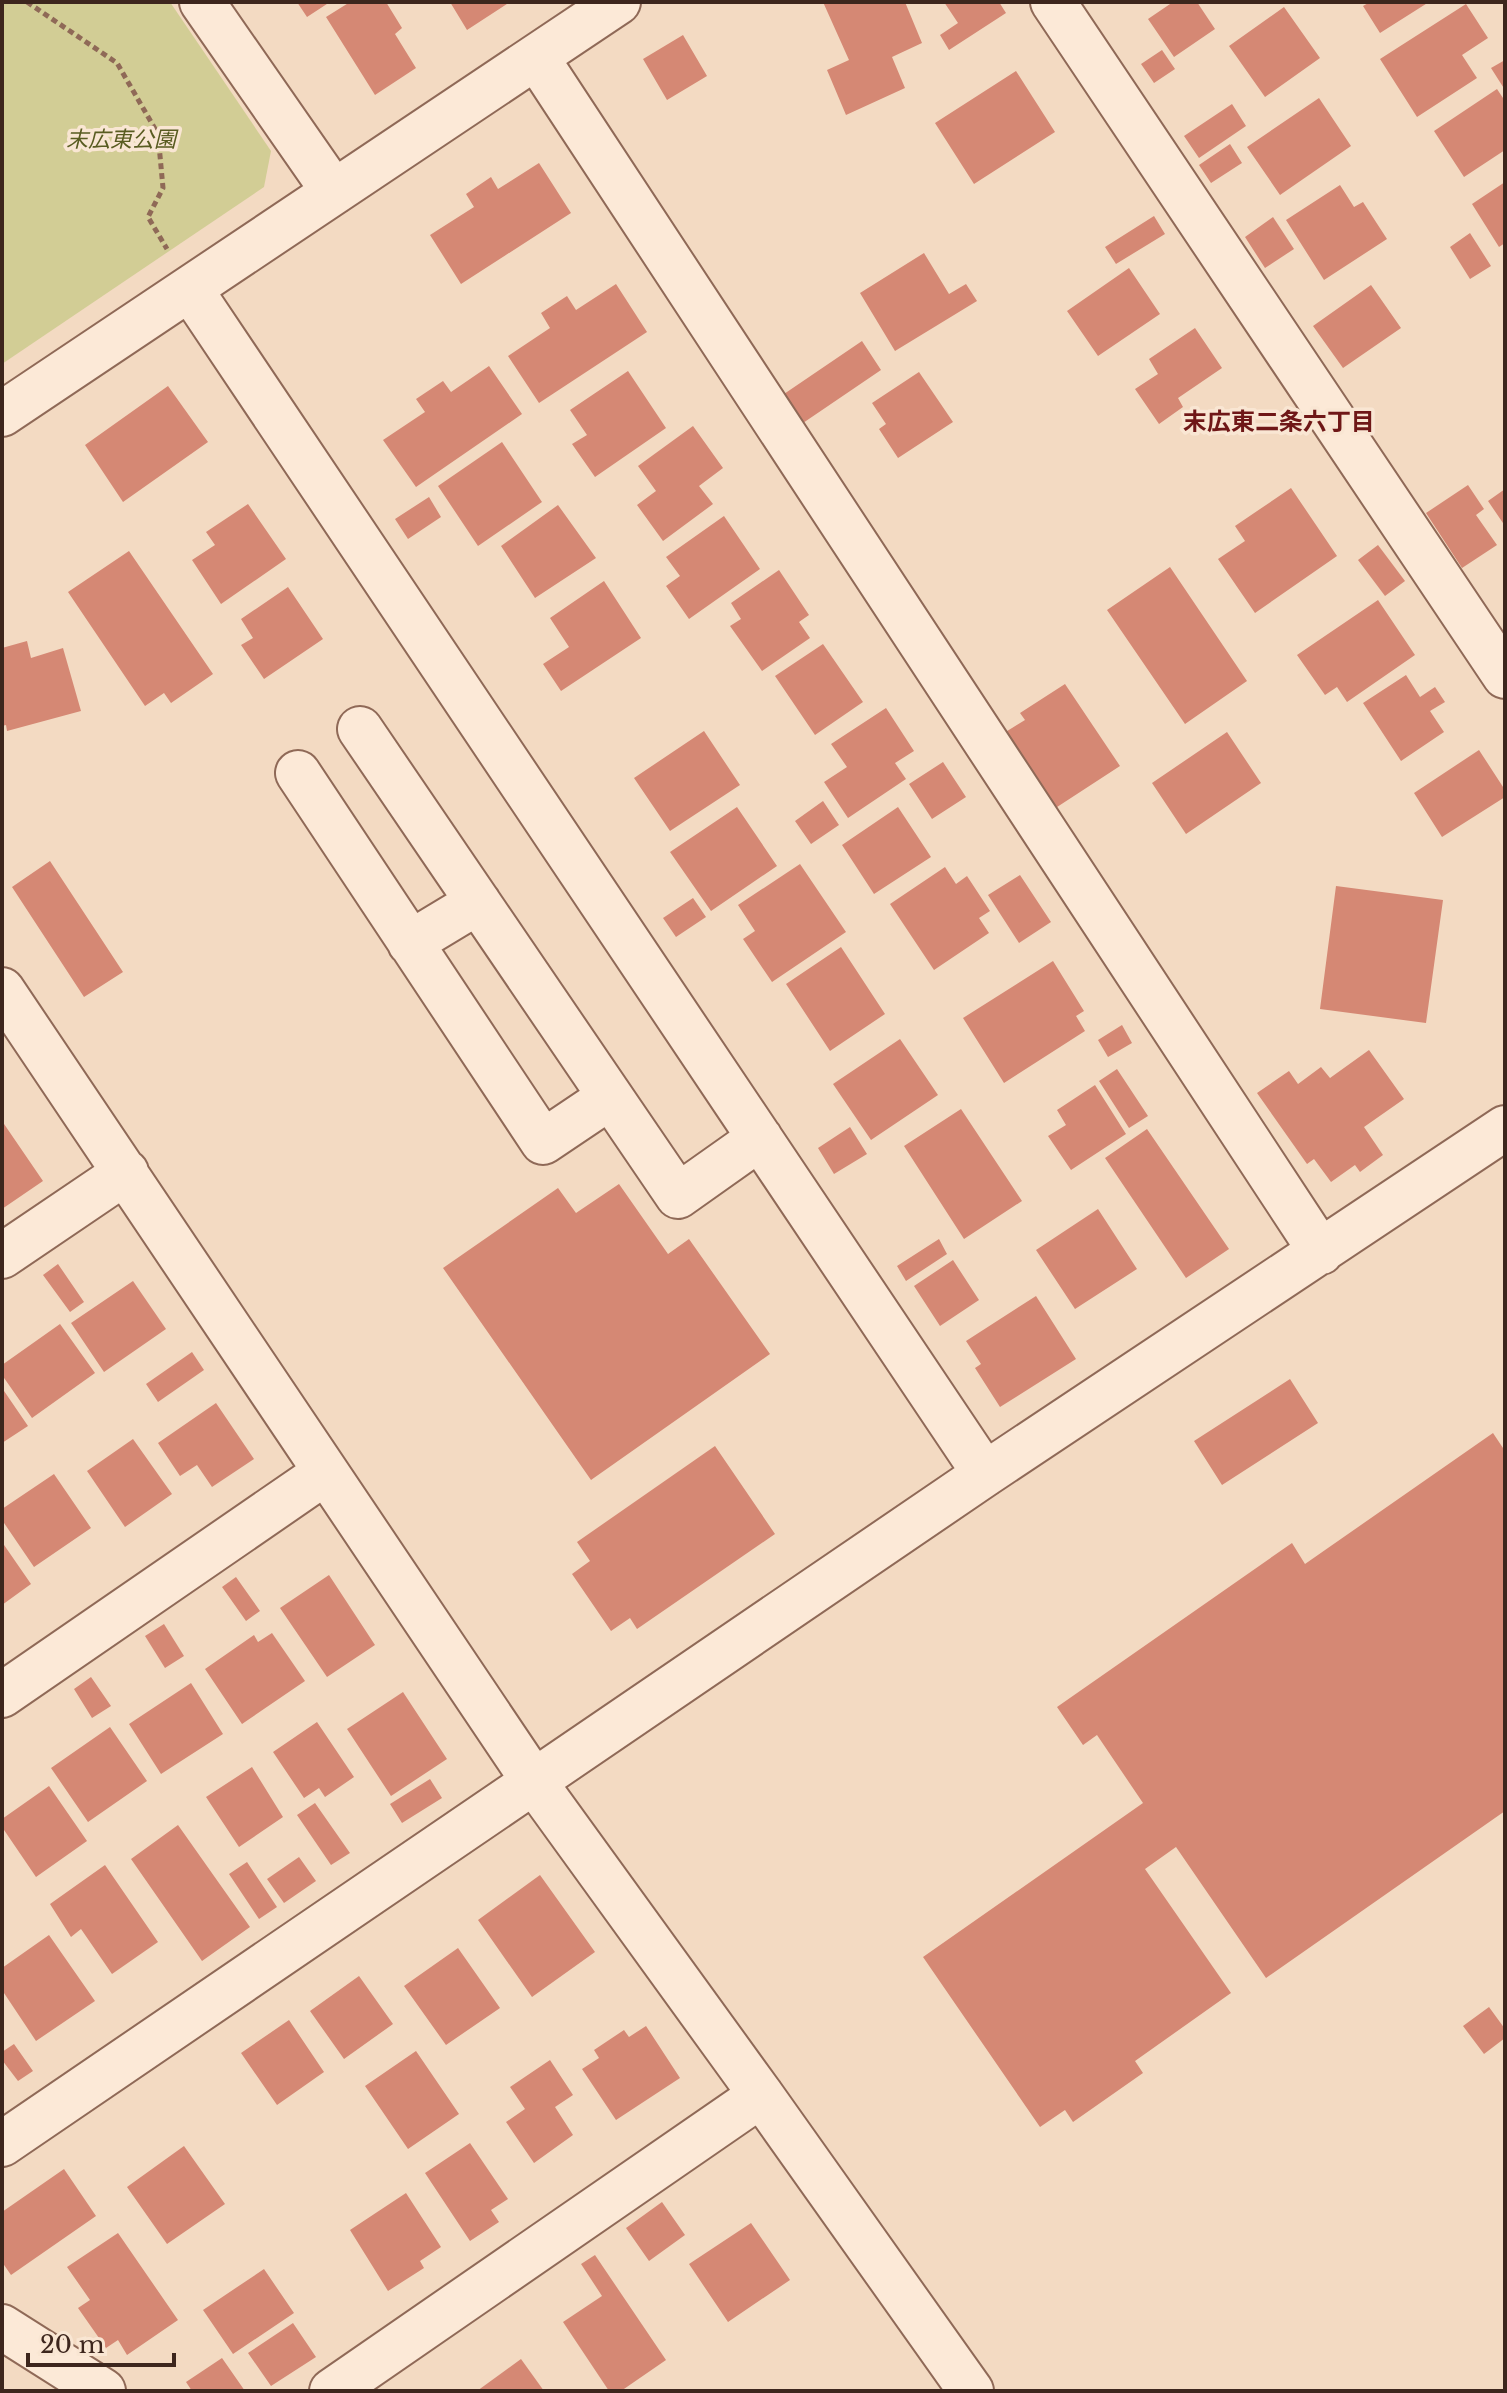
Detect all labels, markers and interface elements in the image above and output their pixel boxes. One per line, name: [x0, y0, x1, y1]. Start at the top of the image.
park label: 末広東公園: [66, 126, 179, 153]
district label: 末広東二条六丁目: [1183, 407, 1375, 436]
scale bar: [28, 2317, 174, 2367]
text: 20 m: [40, 2330, 105, 2359]

